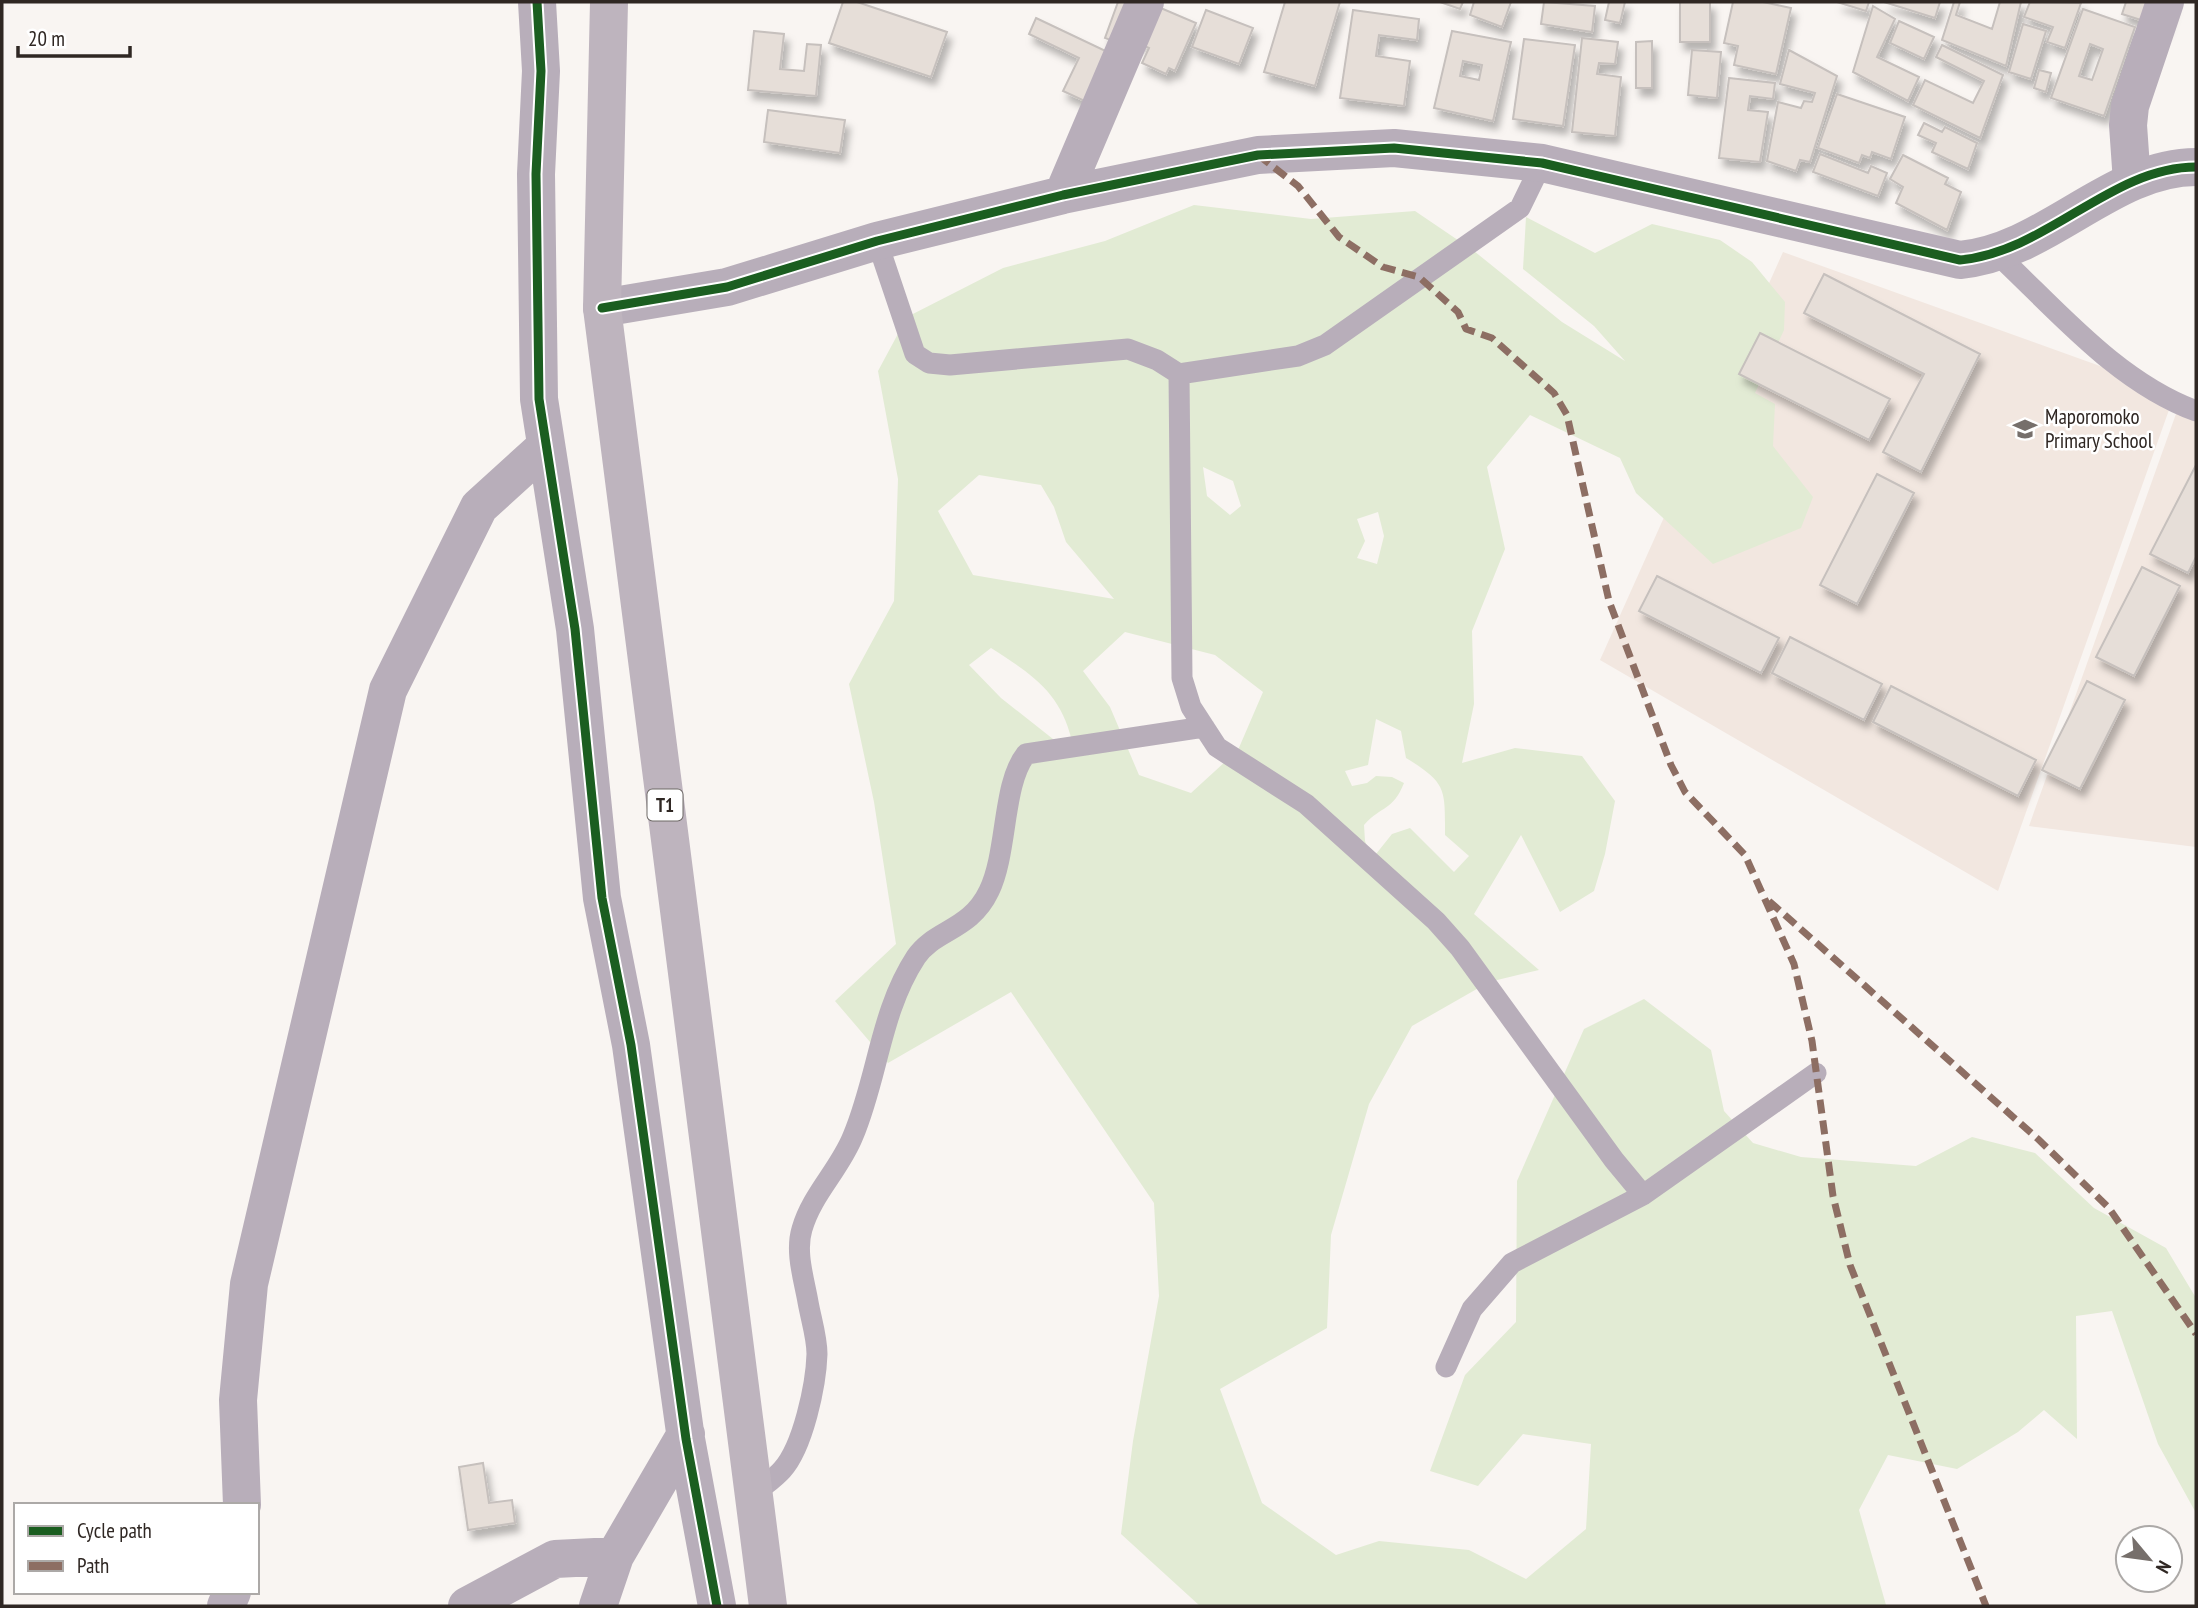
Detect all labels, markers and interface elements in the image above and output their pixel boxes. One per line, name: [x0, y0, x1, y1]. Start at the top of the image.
scale bar: [18, 14, 130, 58]
text: 20 m: [28, 25, 65, 52]
place label: Maporomoko Primary School: [2045, 403, 2153, 454]
school or university icon: Maporomoko Primary School: [2011, 415, 2039, 443]
road number: T1: [648, 790, 682, 820]
legend: [14, 1503, 259, 1594]
text: Cycle path: [77, 1517, 152, 1544]
north arrow: [2114, 1524, 2184, 1594]
text: Path: [77, 1552, 109, 1579]
text: N: [2151, 1557, 2177, 1578]

